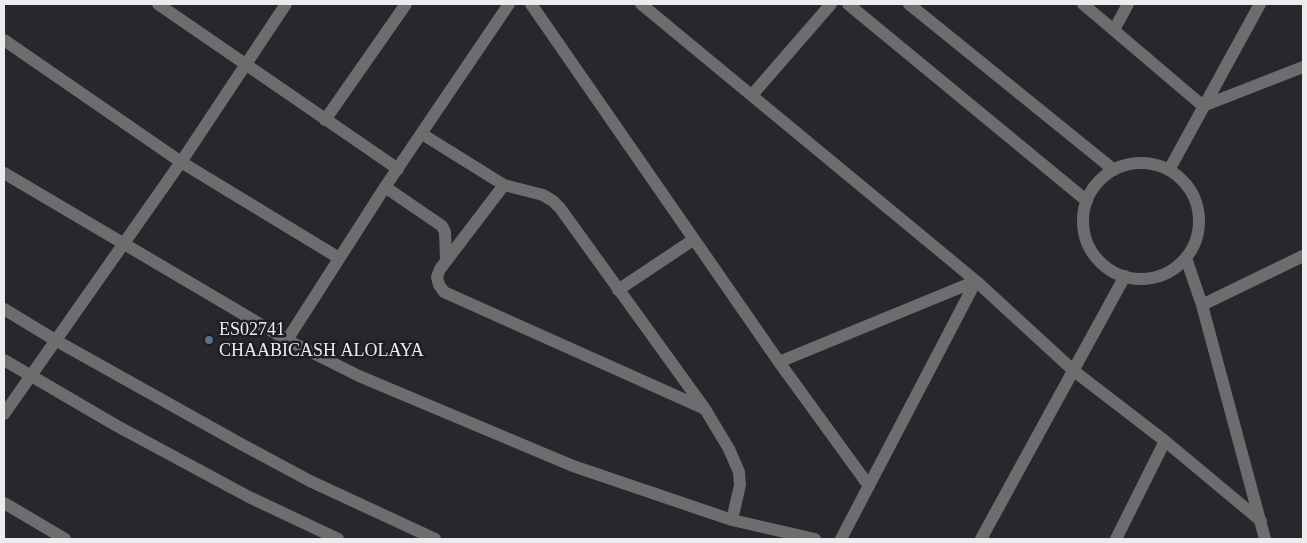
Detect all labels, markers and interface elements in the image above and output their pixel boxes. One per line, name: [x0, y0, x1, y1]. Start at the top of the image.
place label: ES02741 CHAABICASH ALOLAYA: [219, 319, 411, 362]
marker: ES02741 CHAABICASH ALOLAYA: [203, 334, 215, 346]

